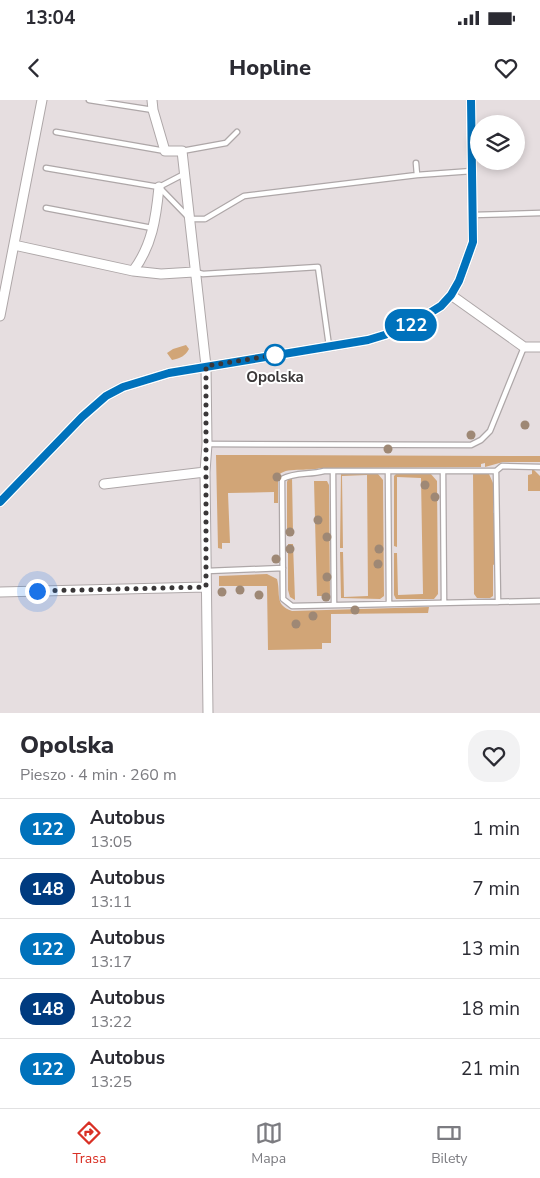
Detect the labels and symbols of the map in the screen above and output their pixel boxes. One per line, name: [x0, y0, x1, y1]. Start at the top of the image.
line badge: 122: [382, 309, 440, 341]
marker: Opolska: [264, 344, 286, 366]
place label: Opolska: [246, 367, 304, 387]
your location: [25, 579, 50, 604]

